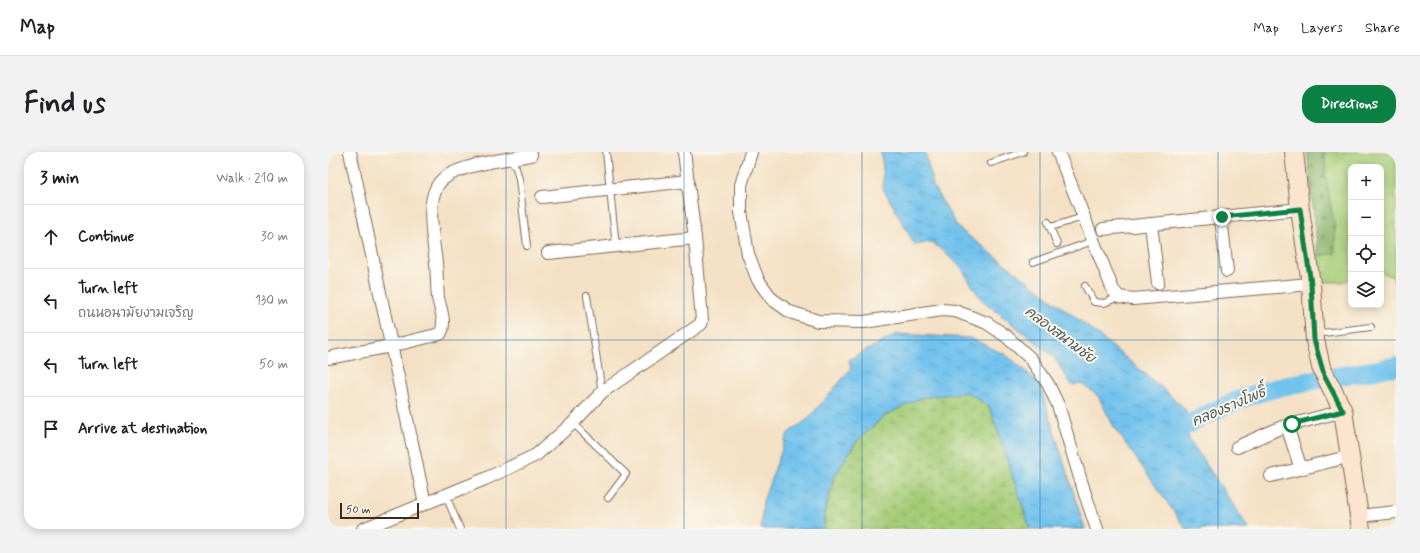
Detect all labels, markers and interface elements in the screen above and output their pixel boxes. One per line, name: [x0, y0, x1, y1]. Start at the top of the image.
text: Map: [20, 15, 55, 40]
text: Map: [1253, 19, 1279, 37]
text: Layers: [1301, 19, 1343, 37]
text: Share: [1365, 19, 1400, 37]
button: Directions: [1302, 85, 1396, 123]
text: Find us: [24, 86, 105, 123]
map controls: [1348, 164, 1384, 308]
button: +: [1348, 164, 1384, 200]
text: 3 min: [40, 167, 79, 189]
text: Walk · 210 m: [216, 170, 288, 187]
button: −: [1348, 200, 1384, 236]
route end: [1213, 208, 1231, 226]
icon: ahead: [40, 226, 62, 248]
text: Continue: [78, 227, 134, 247]
text: 30 m: [261, 228, 288, 245]
button: locate: [1348, 236, 1384, 272]
button: layers: [1348, 272, 1384, 308]
text: Turn left: [78, 279, 138, 299]
icon: left: [40, 290, 62, 312]
text: 130 m: [255, 292, 288, 309]
water label: คลองสนามชัย: [1021, 303, 1100, 368]
text: ถนนอนามัยงามเจริญ: [78, 305, 194, 322]
icon: left: [40, 354, 62, 376]
text: Turn left: [78, 355, 138, 375]
text: 50 m: [259, 356, 288, 373]
water label: คลองรางโพธิ์: [1188, 378, 1272, 431]
route start: [1283, 415, 1301, 433]
icon: arrive: [40, 418, 62, 440]
text: Arrive at destination: [78, 419, 207, 439]
scale bar: [340, 501, 419, 520]
text: 50 m: [346, 503, 371, 517]

